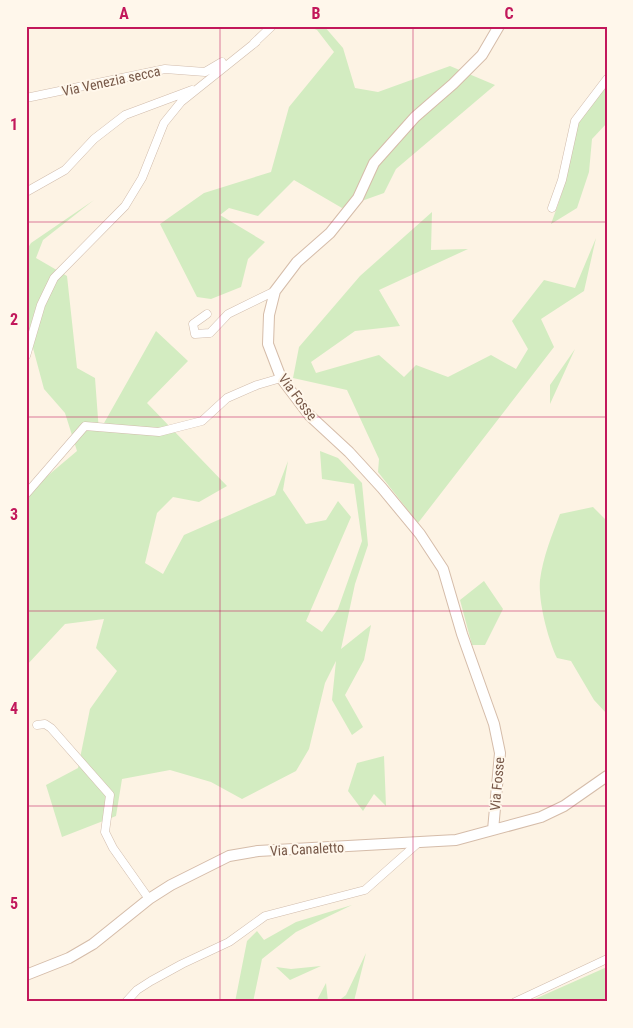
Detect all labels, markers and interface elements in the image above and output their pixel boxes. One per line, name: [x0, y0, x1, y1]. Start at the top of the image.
text: A: [119, 4, 129, 23]
text: B: [312, 4, 321, 23]
text: C: [504, 4, 514, 23]
street label: Via Venezia secca: [60, 63, 162, 99]
text: 1: [10, 115, 18, 134]
text: 2: [10, 310, 18, 329]
street label: Via Fosse: [275, 371, 321, 424]
text: 3: [10, 505, 18, 524]
text: 4: [10, 699, 18, 718]
street label: Via Fosse: [487, 756, 507, 812]
street label: Via Canaletto: [270, 839, 344, 859]
text: 5: [10, 894, 18, 913]

